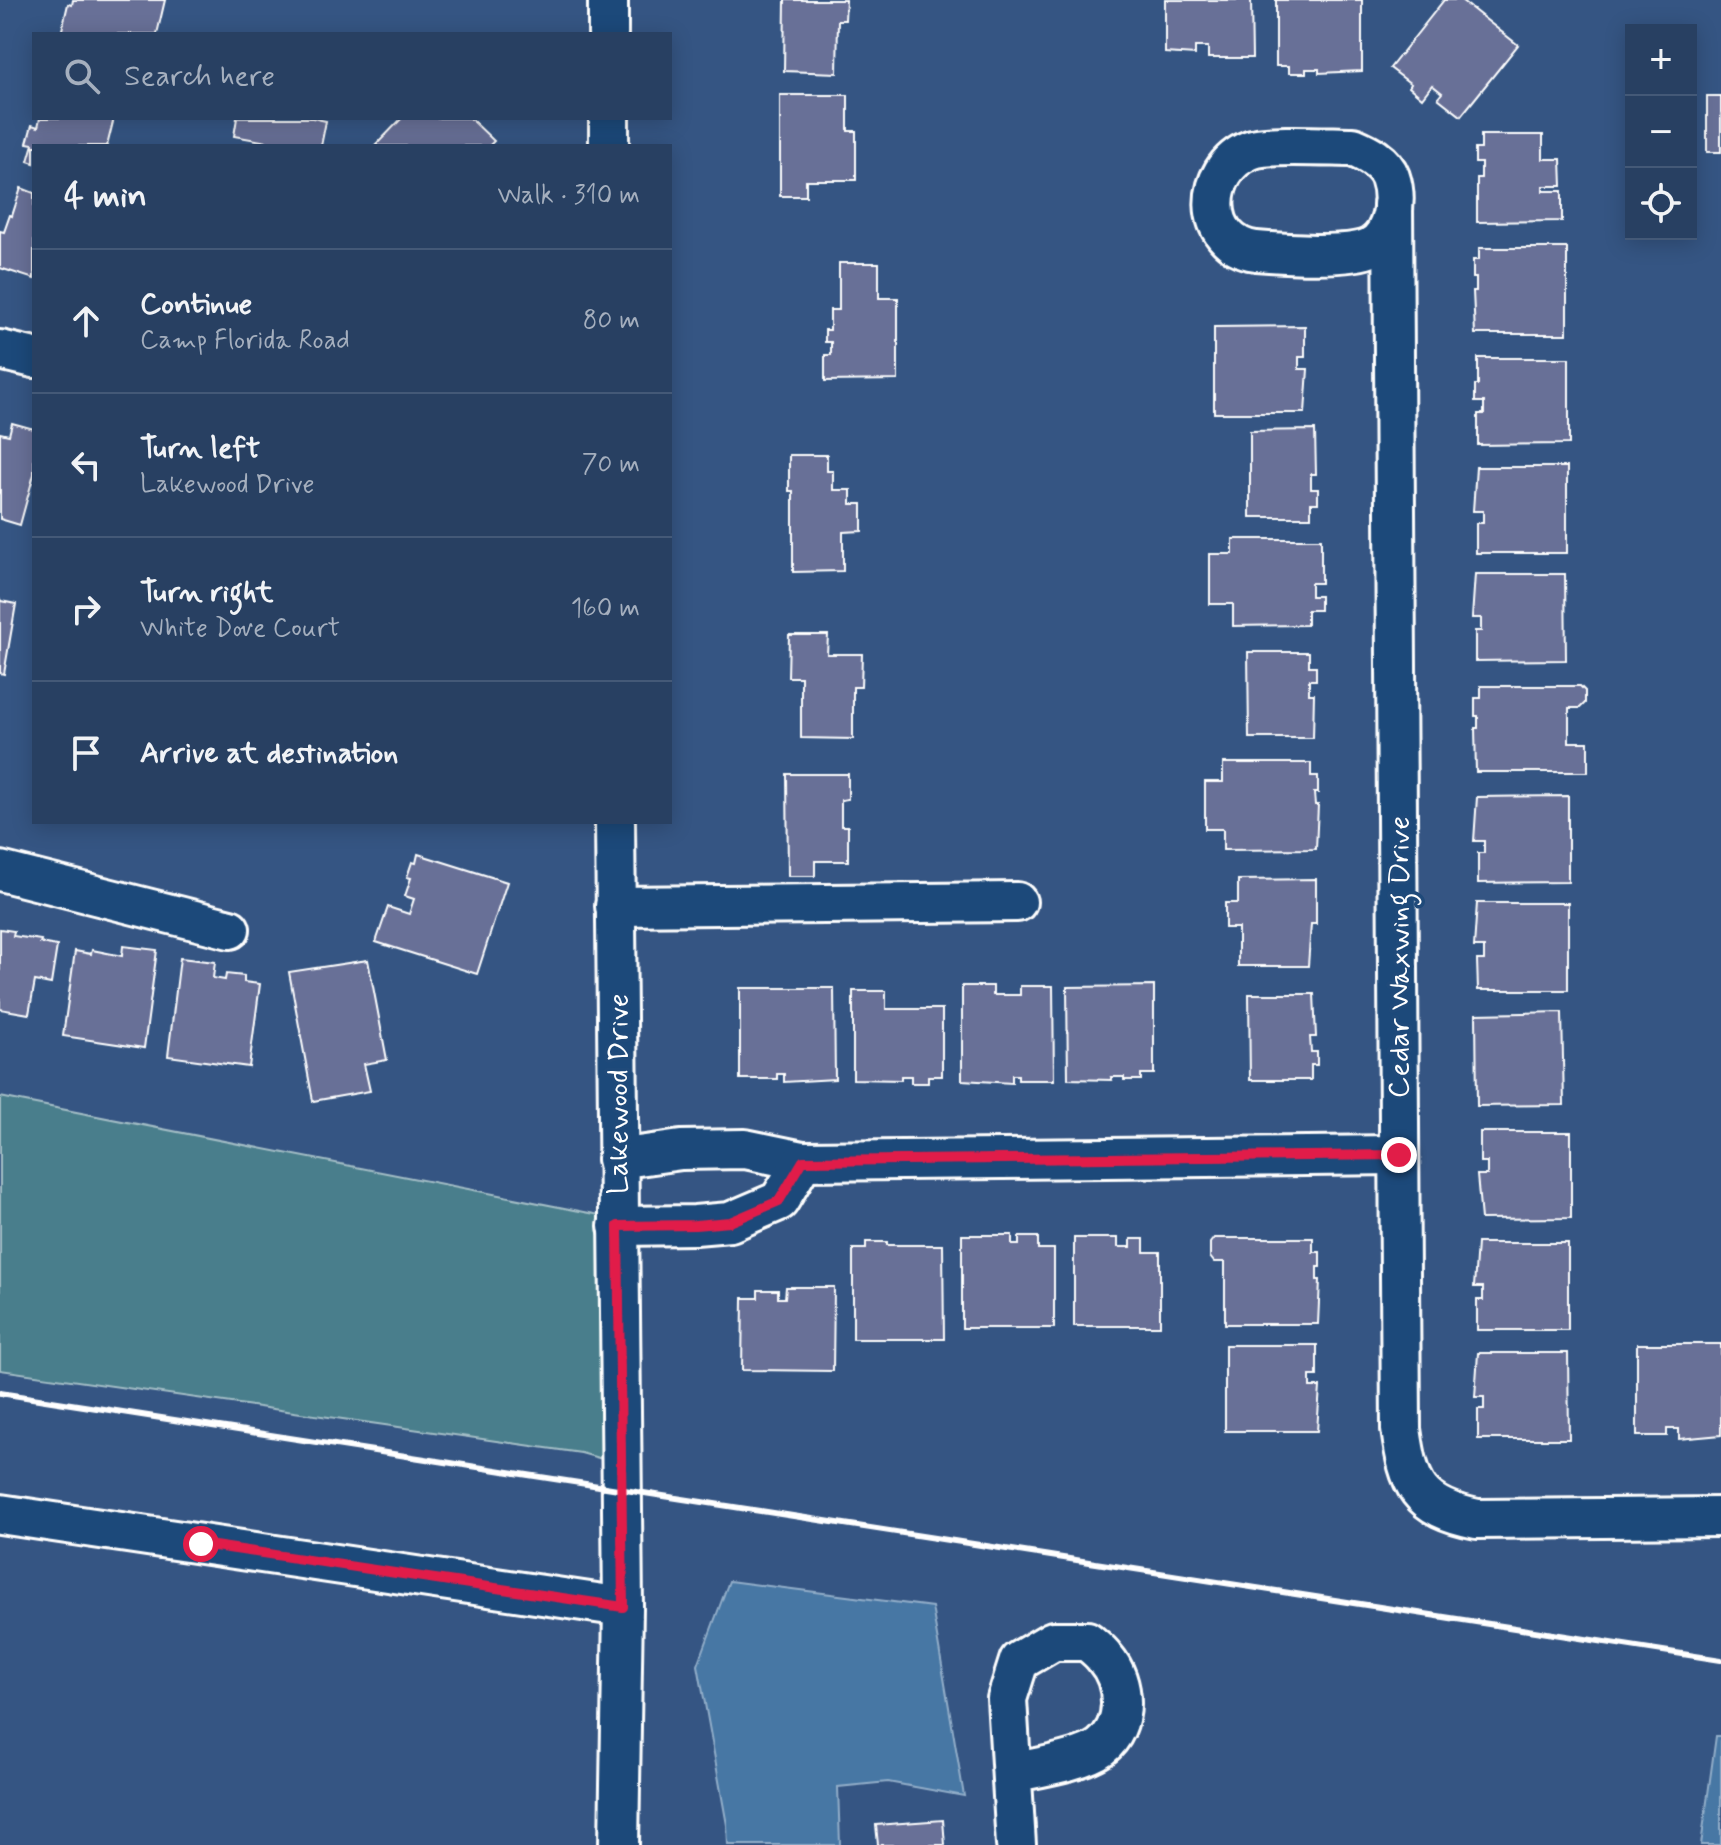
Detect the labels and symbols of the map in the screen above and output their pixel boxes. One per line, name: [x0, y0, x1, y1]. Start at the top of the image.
street label: Cedar Waxwing Drive: [1380, 816, 1422, 1098]
street label: Lakewood Drive: [599, 993, 638, 1195]
route end: [1381, 1137, 1417, 1173]
route start: [183, 1526, 219, 1562]

